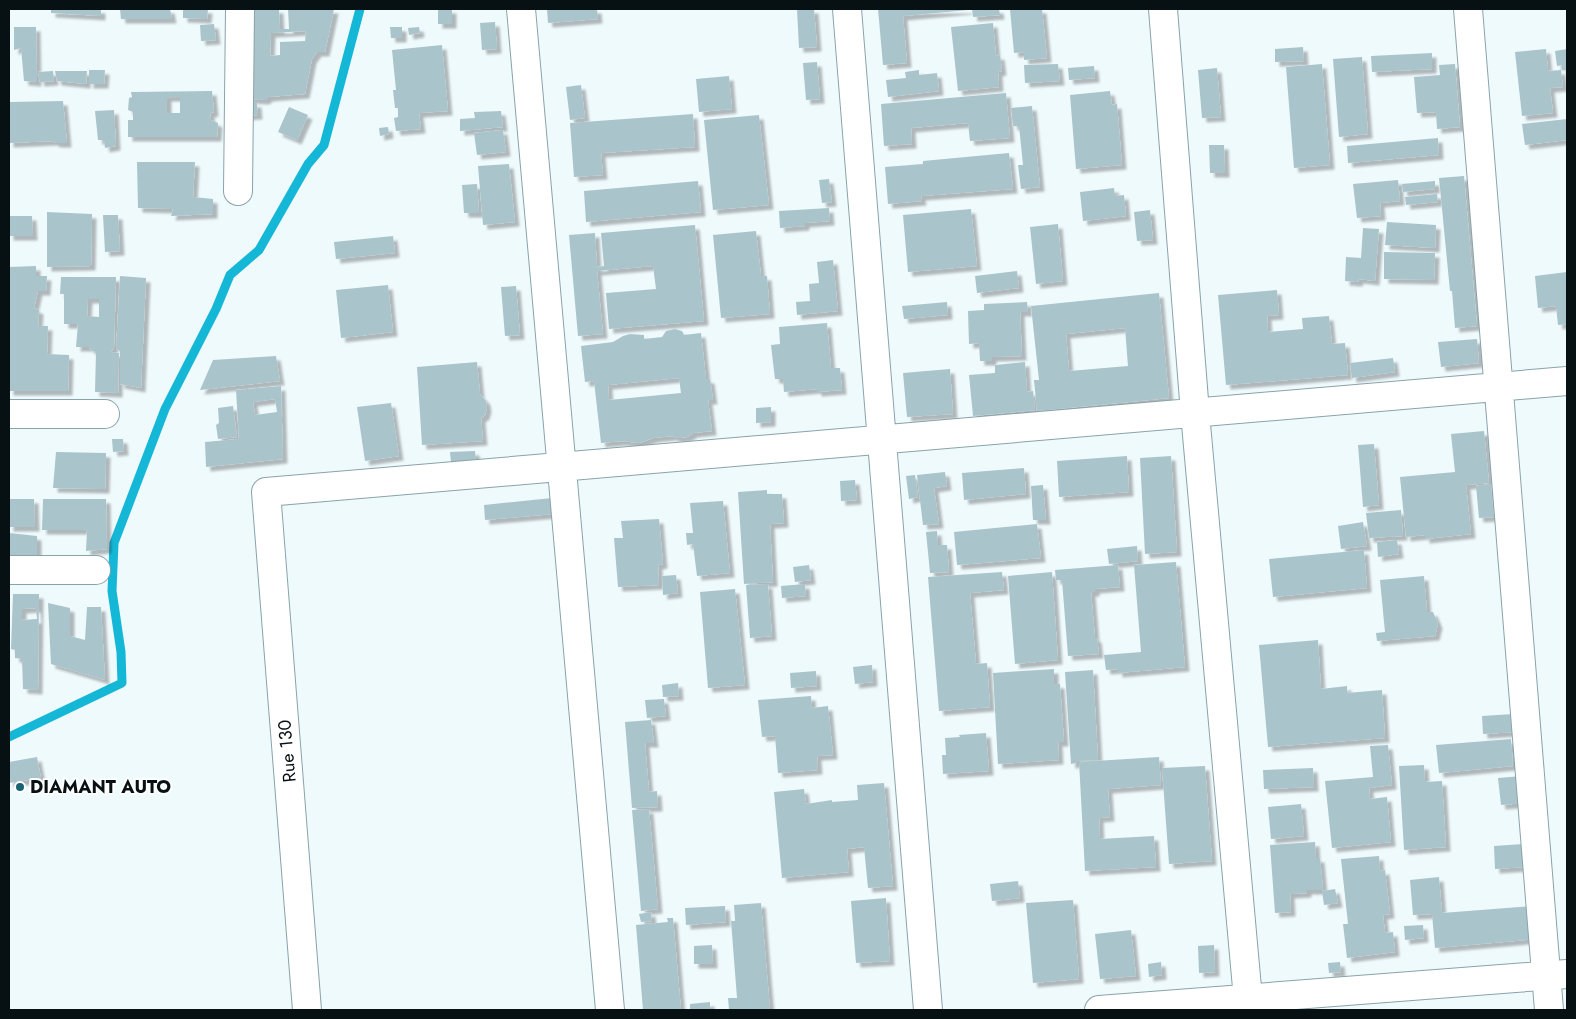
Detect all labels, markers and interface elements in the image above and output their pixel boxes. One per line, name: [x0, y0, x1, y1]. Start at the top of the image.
street label: Rue 130: [271, 718, 303, 783]
place label: DIAMANT AUTO: [30, 774, 171, 800]
marker: DIAMANT AUTO: [14, 781, 26, 793]

